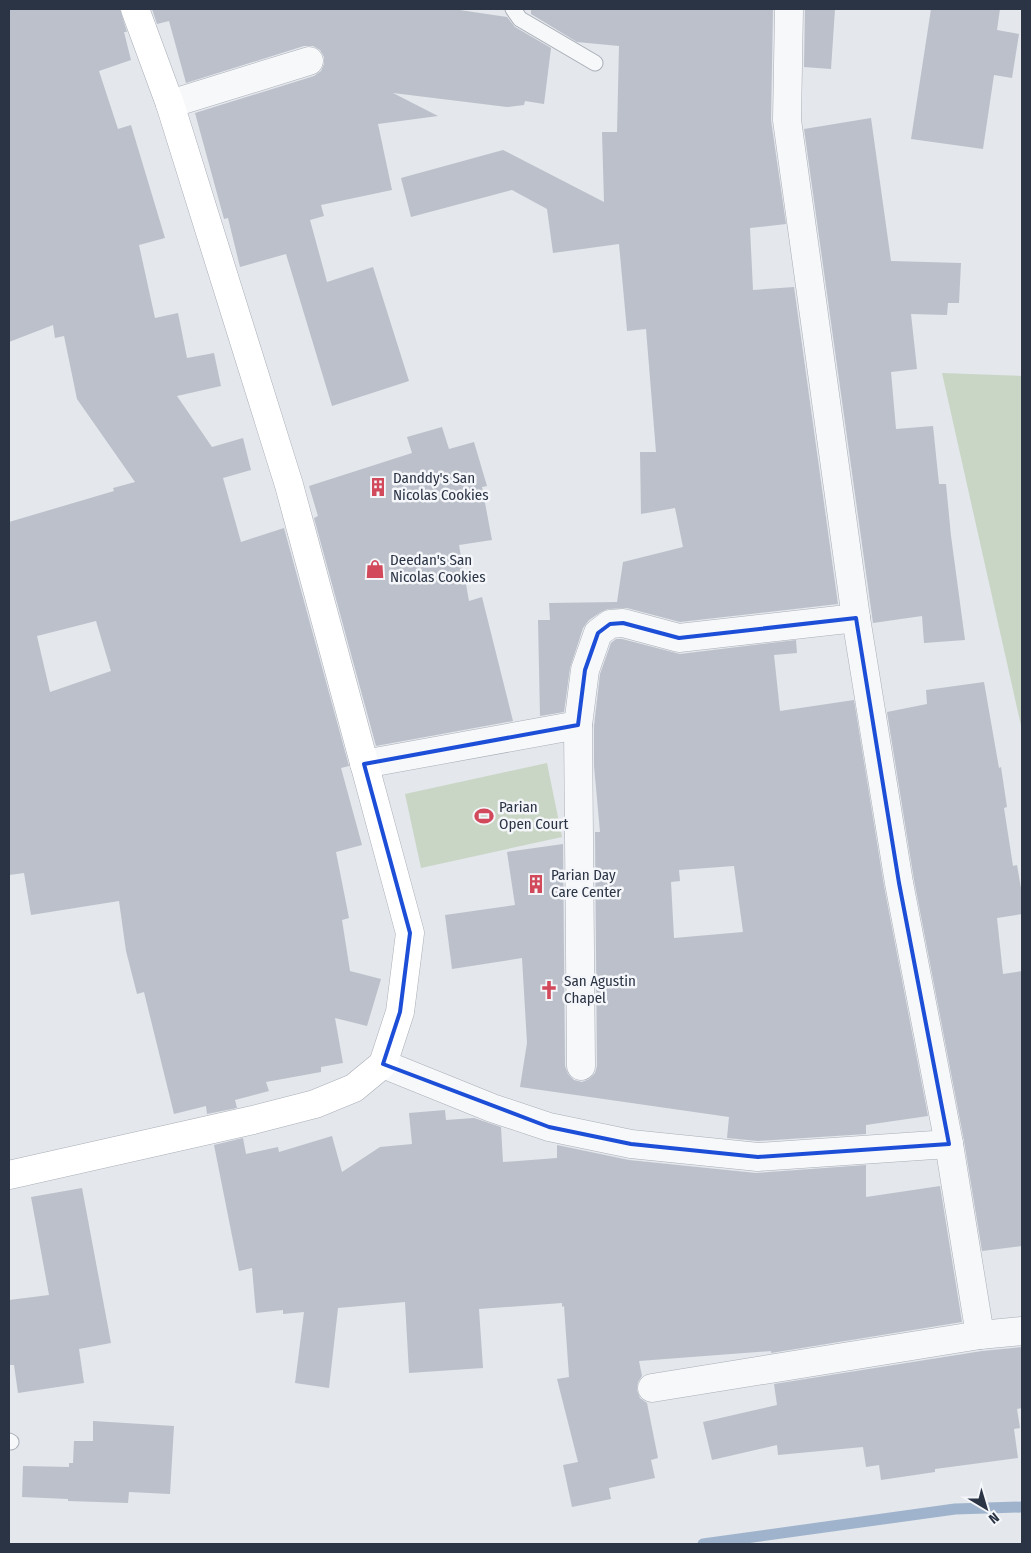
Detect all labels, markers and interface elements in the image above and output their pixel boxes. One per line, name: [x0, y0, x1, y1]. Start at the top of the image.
place label: Danddy's San Nicolas Cookies: [393, 469, 489, 504]
building icon: Danddy's San Nicolas Cookies: [367, 476, 389, 498]
place label: Deedan's San Nicolas Cookies: [390, 551, 486, 586]
shop icon: Deedan's San Nicolas Cookies: [364, 558, 386, 580]
place label: Parian Open Court: [499, 798, 569, 833]
sports icon: Parian Open Court: [473, 805, 495, 827]
place label: Parian Day Care Center: [551, 866, 622, 901]
building icon: Parian Day Care Center: [525, 873, 547, 895]
place label: San Agustin Chapel: [564, 972, 636, 1007]
church icon: San Agustin Chapel: [538, 979, 560, 1001]
north arrow: [961, 1483, 1011, 1533]
text: N: [985, 1509, 1002, 1527]

